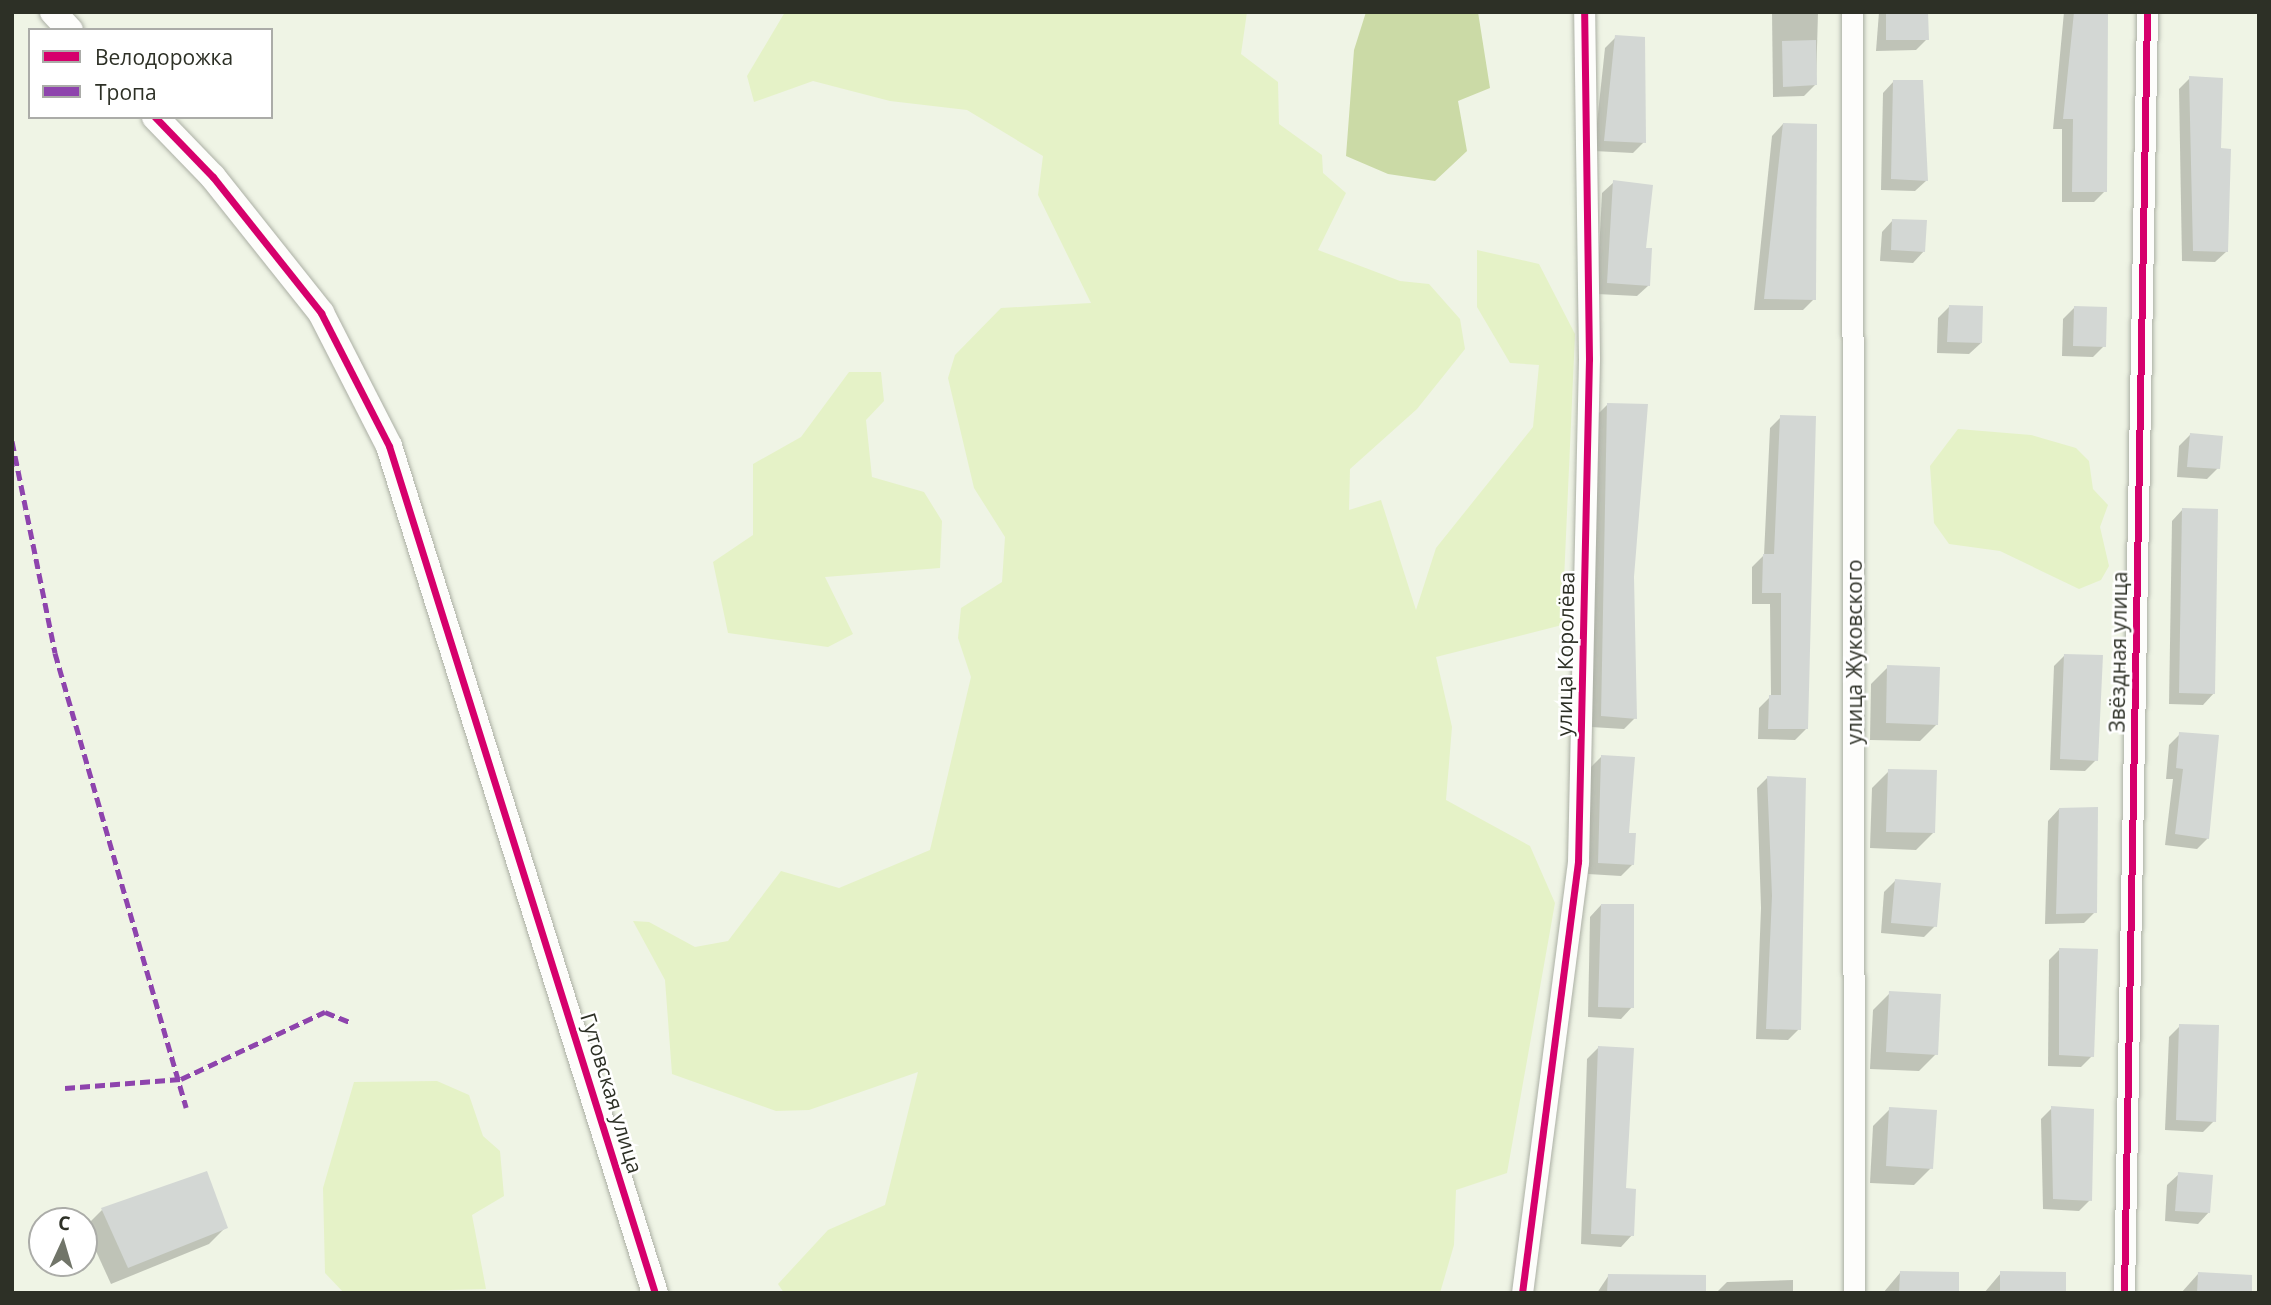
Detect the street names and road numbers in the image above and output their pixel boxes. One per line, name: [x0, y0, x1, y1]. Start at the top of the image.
street label: улица Жуковского: [1841, 559, 1867, 745]
street label: улица Королёва: [1551, 571, 1579, 737]
street label: Звёздная улица: [2104, 571, 2132, 733]
street label: Гутовская улица: [576, 1010, 648, 1176]

